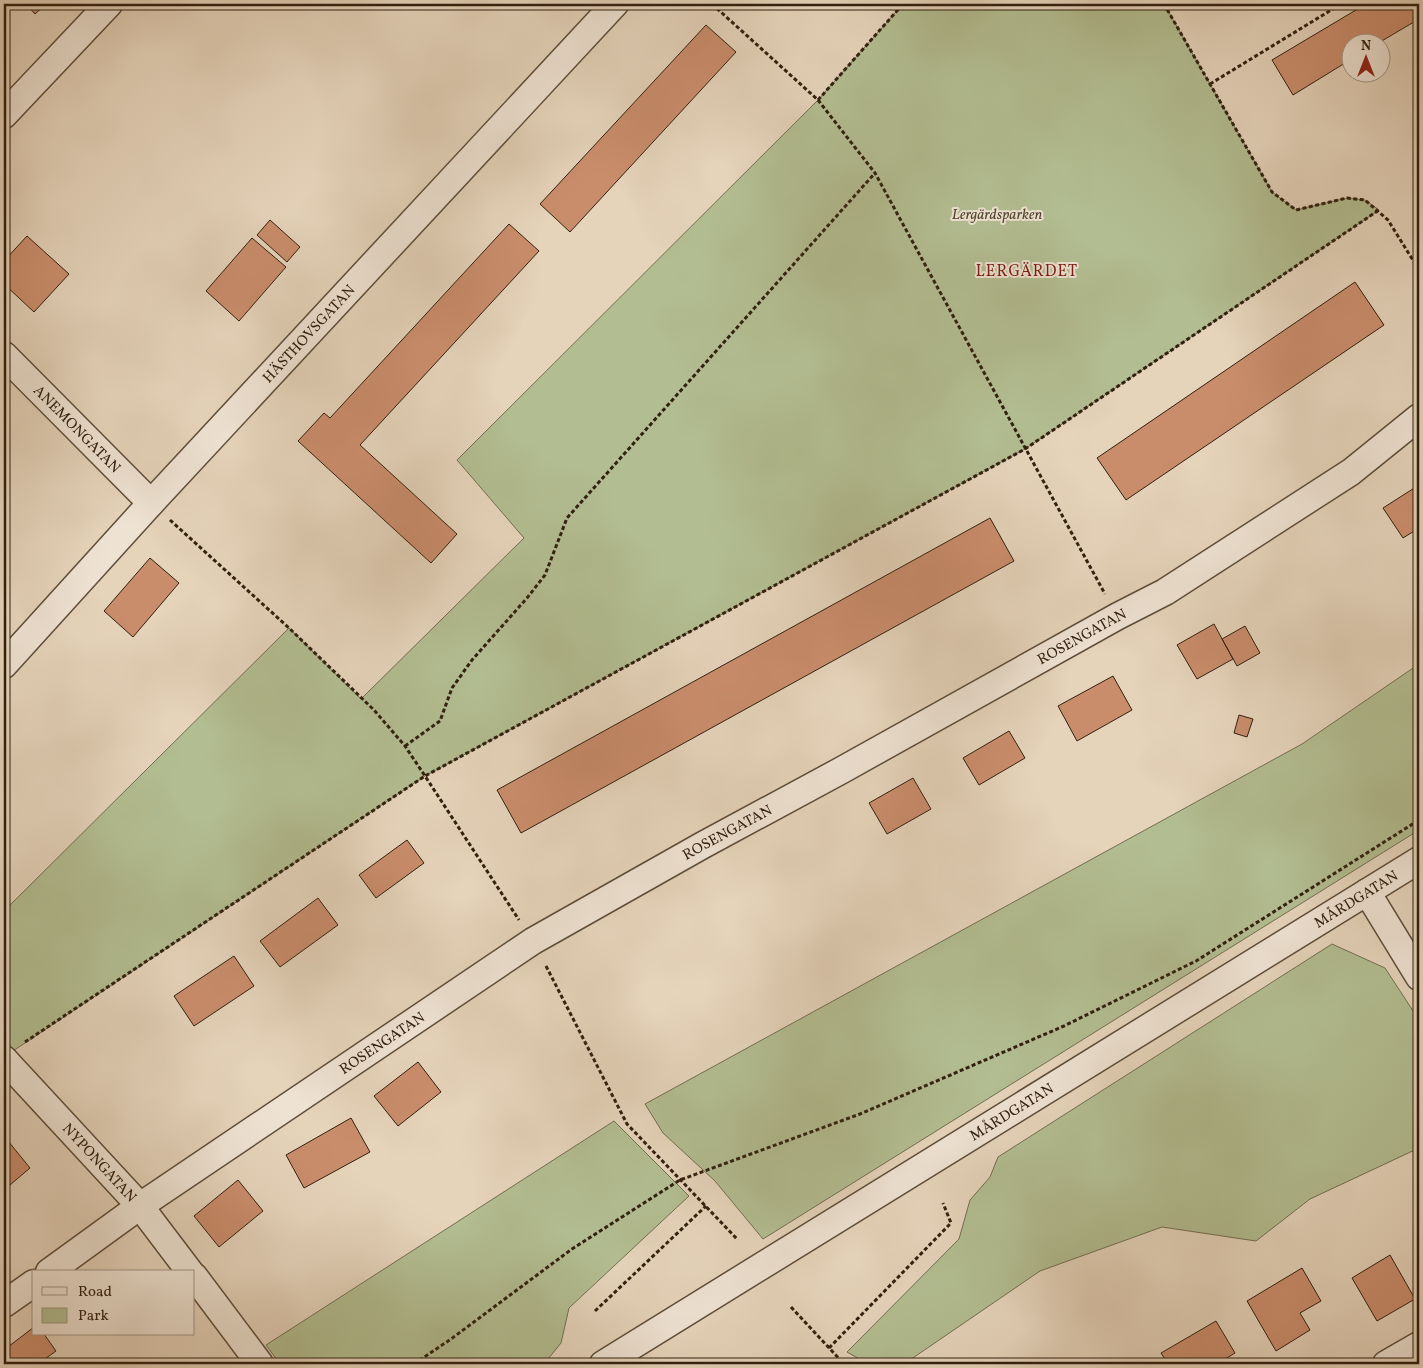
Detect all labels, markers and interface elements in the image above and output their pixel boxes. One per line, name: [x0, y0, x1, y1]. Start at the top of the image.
north arrow: [1340, 32, 1390, 82]
text: N: [1361, 37, 1371, 56]
park label: Lergärdsparken: [952, 205, 1042, 226]
district label: LERGÄRDET: [976, 261, 1078, 283]
street label: HÄSTHOVSGATAN: [258, 281, 361, 389]
street label: ANEMONGATAN: [28, 381, 125, 478]
street label: ROSENGATAN: [1034, 604, 1131, 671]
street label: ROSENGATAN: [679, 801, 776, 866]
street label: MÅRDGATAN: [1311, 866, 1403, 934]
street label: ROSENGATAN: [336, 1008, 430, 1081]
street label: MÅRDGATAN: [966, 1079, 1058, 1147]
street label: NYPONGATAN: [57, 1119, 141, 1208]
legend: [32, 1270, 195, 1336]
text: Road: [78, 1282, 112, 1303]
text: Park: [78, 1306, 109, 1327]

